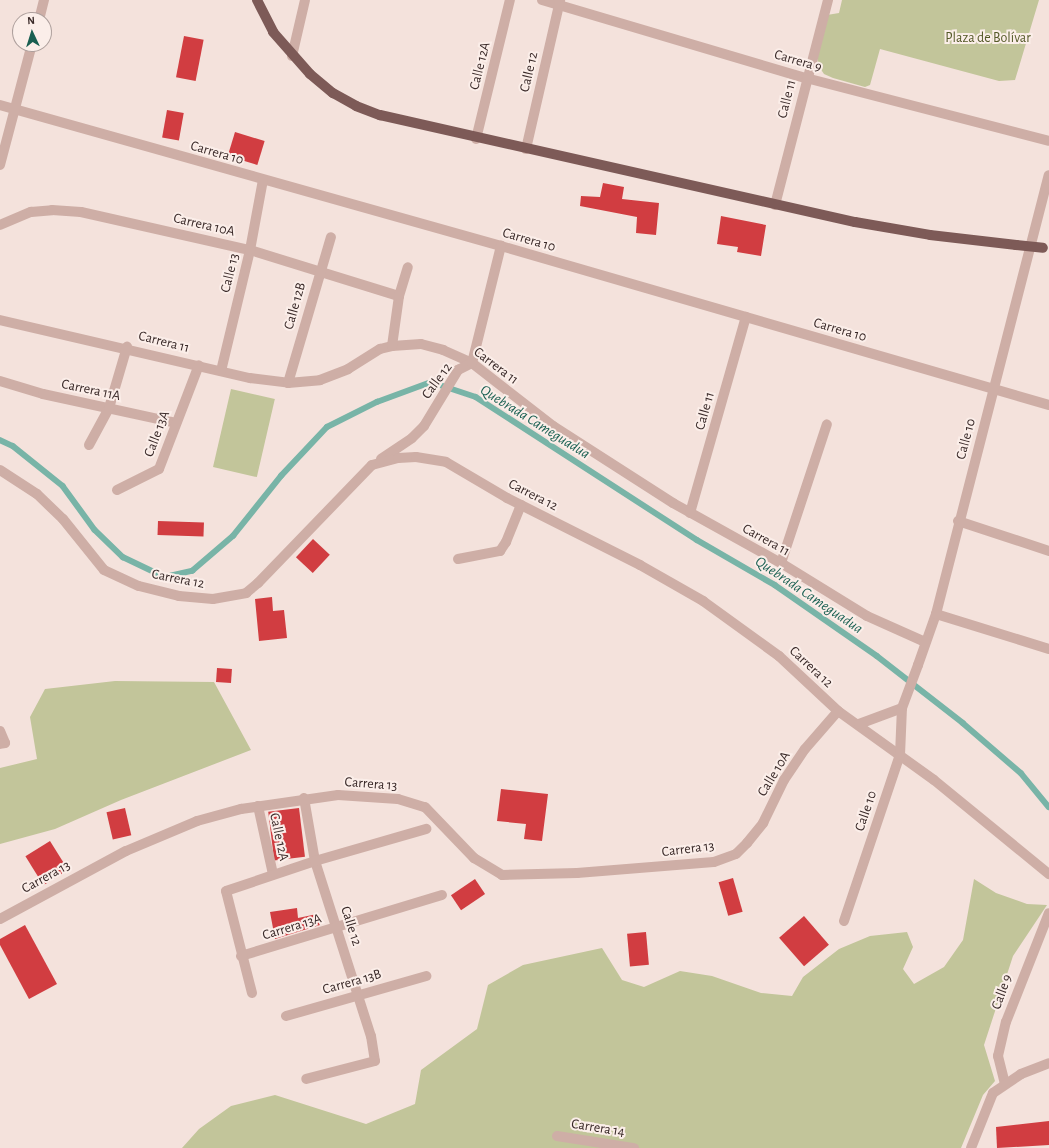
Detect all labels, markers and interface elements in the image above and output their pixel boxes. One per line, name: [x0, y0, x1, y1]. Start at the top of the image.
north arrow: [12, 12, 52, 52]
text: N: [27, 15, 35, 26]
park label: Plaza de Bolívar: [945, 30, 1031, 46]
street label: Calle 12A: [466, 40, 494, 92]
street label: Carrera 9: [772, 46, 824, 76]
street label: Calle 12: [516, 50, 542, 94]
street label: Calle 11: [774, 78, 800, 120]
street label: Carrera 10: [189, 137, 245, 169]
street label: Carrera 10A: [172, 210, 236, 240]
street label: Carrera 10: [501, 224, 557, 256]
street label: Calle 13: [217, 252, 243, 294]
street label: Calle 12B: [280, 281, 310, 331]
street label: Carrera 10: [812, 314, 868, 346]
street label: Carrera 11: [137, 328, 191, 356]
street label: Carrera 11: [470, 344, 522, 388]
street label: Calle 12: [418, 360, 456, 402]
street label: Carrera 11A: [60, 376, 122, 404]
water label: Quebrada Cameguadua: [477, 381, 593, 463]
street label: Calle 11: [692, 390, 718, 432]
street label: Calle 13A: [141, 409, 173, 459]
street label: Calle 10: [952, 417, 980, 461]
street label: Carrera 12: [505, 475, 561, 515]
street label: Carrera 11: [739, 520, 793, 560]
water label: Quebrada Cameguadua: [752, 552, 866, 638]
street label: Carrera 12: [150, 566, 206, 592]
street label: Carrera 12: [786, 643, 836, 691]
street label: Calle 10A: [754, 748, 794, 800]
street label: Carrera 13: [344, 774, 398, 794]
street label: Calle 10: [851, 789, 881, 833]
street label: Calle 12A: [266, 811, 292, 863]
street label: Carrera 13: [661, 837, 715, 861]
street label: Carrera 13: [19, 857, 73, 897]
street label: Calle 12: [337, 904, 365, 948]
street label: Carrera 13A: [260, 910, 324, 944]
street label: Carrera 13B: [321, 966, 383, 998]
street label: Calle 9: [988, 972, 1016, 1012]
street label: Carrera 14: [570, 1115, 626, 1141]

